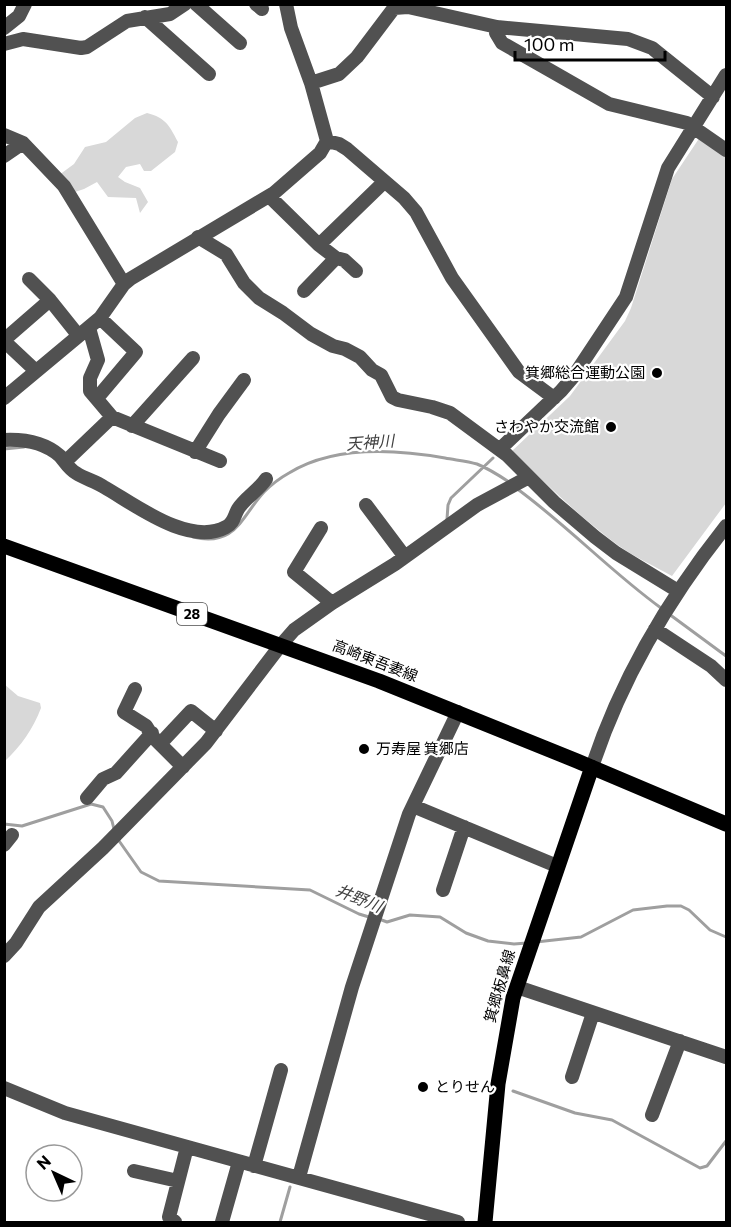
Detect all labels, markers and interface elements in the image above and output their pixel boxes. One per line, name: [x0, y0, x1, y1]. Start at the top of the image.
scale bar: [515, 24, 665, 62]
text: 100 m: [524, 33, 574, 55]
place label: 箕郷総合運動公園: [525, 363, 645, 381]
marker: 箕郷総合運動公園: [650, 366, 664, 380]
place label: さわやか交流館: [494, 417, 599, 435]
marker: さわやか交流館: [604, 420, 618, 434]
water label: 天神川: [345, 430, 397, 453]
road number: 28: [177, 603, 207, 625]
street label: 高崎東吾妻線: [330, 636, 421, 685]
place label: 万寿屋 箕郷店: [376, 739, 469, 757]
marker: 万寿屋 箕郷店: [357, 742, 371, 756]
water label: 井野川: [333, 880, 387, 916]
street label: 箕郷板鼻線: [480, 947, 518, 1024]
place label: とりせん: [435, 1077, 495, 1095]
marker: とりせん: [416, 1080, 430, 1094]
north arrow: [24, 1143, 84, 1203]
text: N: [32, 1151, 54, 1173]

